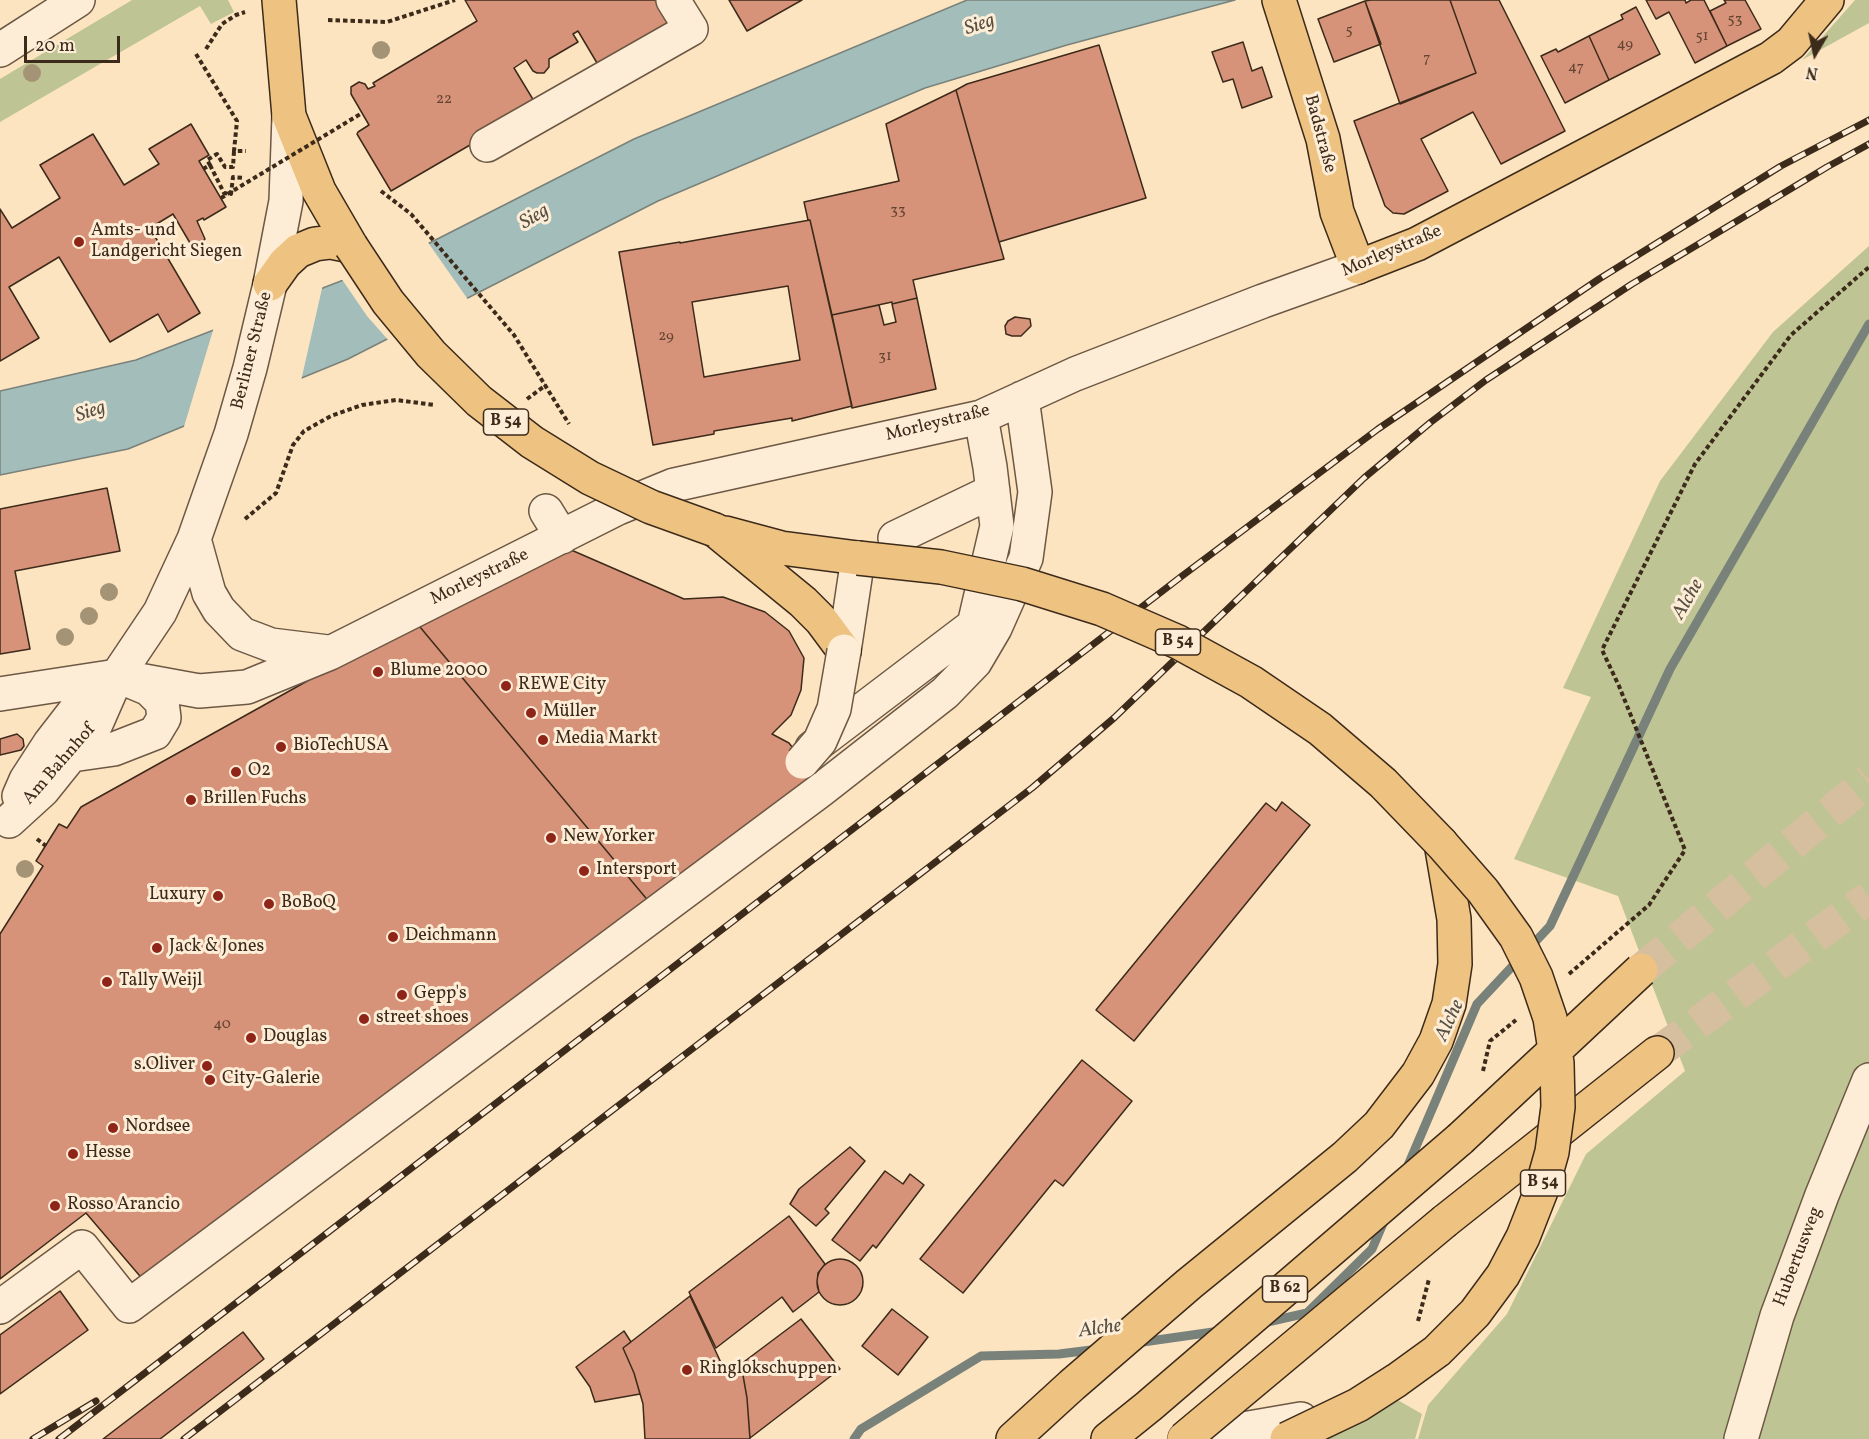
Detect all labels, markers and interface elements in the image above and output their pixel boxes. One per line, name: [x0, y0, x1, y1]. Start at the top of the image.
water label: Sieg: [962, 10, 998, 42]
house number: 53: [1728, 11, 1742, 29]
house number: 5: [1345, 22, 1353, 40]
scale bar: [27, 24, 123, 62]
north arrow: [1785, 24, 1845, 84]
house number: 51: [1695, 28, 1709, 46]
text: 20 m: [35, 34, 75, 59]
house number: 49: [1617, 36, 1633, 54]
house number: 7: [1423, 50, 1431, 68]
house number: 47: [1568, 59, 1584, 77]
text: N: [1805, 60, 1820, 84]
house number: 22: [436, 91, 452, 109]
street label: Badstraße: [1298, 92, 1340, 176]
water label: Sieg: [516, 200, 554, 236]
house number: 33: [890, 202, 906, 220]
place label: Amts- und Landgericht Siegen: [91, 221, 242, 264]
street label: Morleystraße: [1339, 221, 1445, 283]
marker: Amts- und Landgericht Siegen: [72, 235, 86, 249]
street label: Berliner Straße: [228, 290, 278, 412]
house number: 29: [658, 328, 674, 346]
house number: 31: [878, 348, 892, 366]
water label: Sieg: [73, 397, 109, 429]
street label: Morleystraße: [884, 401, 992, 447]
road number: B 54: [484, 409, 528, 435]
street label: Morleystraße: [427, 545, 533, 611]
water label: Alche: [1668, 576, 1710, 624]
road number: B 54: [1156, 629, 1200, 655]
place label: Blume 2000: [390, 661, 487, 683]
marker: Blume 2000: [371, 665, 385, 679]
place label: REWE City: [518, 675, 606, 697]
marker: REWE City: [499, 679, 513, 693]
place label: Müller: [543, 702, 596, 724]
marker: Müller: [524, 706, 538, 720]
street label: Am Bahnhof: [19, 720, 101, 810]
place label: Media Markt: [555, 729, 657, 751]
marker: Media Markt: [536, 733, 550, 747]
place label: BioTechUSA: [293, 736, 389, 758]
marker: BioTechUSA: [274, 740, 288, 754]
place label: O2: [248, 761, 271, 783]
marker: O2: [229, 765, 243, 779]
place label: Brillen Fuchs: [203, 789, 307, 811]
marker: Brillen Fuchs: [184, 793, 198, 807]
place label: New Yorker: [563, 827, 655, 849]
marker: New Yorker: [544, 831, 558, 845]
place label: Intersport: [596, 860, 677, 882]
marker: Intersport: [577, 864, 591, 878]
place label: Luxury: [149, 885, 206, 907]
marker: Luxury: [211, 889, 225, 903]
place label: BoBoQ: [281, 893, 336, 915]
marker: BoBoQ: [262, 897, 276, 911]
place label: Deichmann: [405, 926, 497, 948]
marker: Deichmann: [386, 930, 400, 944]
place label: Jack & Jones: [169, 937, 264, 959]
marker: Jack & Jones: [150, 941, 164, 955]
place label: Tally Weijl: [119, 971, 202, 993]
marker: Tally Weijl: [100, 975, 114, 989]
place label: Gepp's: [414, 984, 467, 1006]
marker: Gepp's: [395, 988, 409, 1002]
water label: Alche: [1431, 997, 1471, 1045]
place label: street shoes: [376, 1008, 469, 1030]
marker: street shoes: [357, 1012, 371, 1026]
house number: 40: [213, 1016, 231, 1034]
place label: Douglas: [263, 1027, 327, 1049]
marker: Douglas: [244, 1031, 258, 1045]
place label: s.Oliver: [134, 1055, 195, 1077]
marker: s.Oliver: [200, 1059, 214, 1073]
place label: City-Galerie: [222, 1069, 320, 1091]
marker: City-Galerie: [203, 1073, 217, 1087]
place label: Nordsee: [125, 1117, 190, 1139]
marker: Nordsee: [106, 1121, 120, 1135]
place label: Hesse: [85, 1143, 131, 1165]
marker: Hesse: [66, 1147, 80, 1161]
road number: B 54: [1520, 1170, 1566, 1196]
place label: Rosso Arancio: [67, 1195, 180, 1217]
marker: Rosso Arancio: [48, 1199, 62, 1213]
street label: Hubertusweg: [1770, 1204, 1828, 1310]
road number: B 62: [1262, 1276, 1308, 1302]
water label: Alche: [1077, 1315, 1123, 1345]
place label: Ringlokschuppen: [699, 1359, 837, 1381]
marker: Ringlokschuppen: [680, 1363, 694, 1377]

